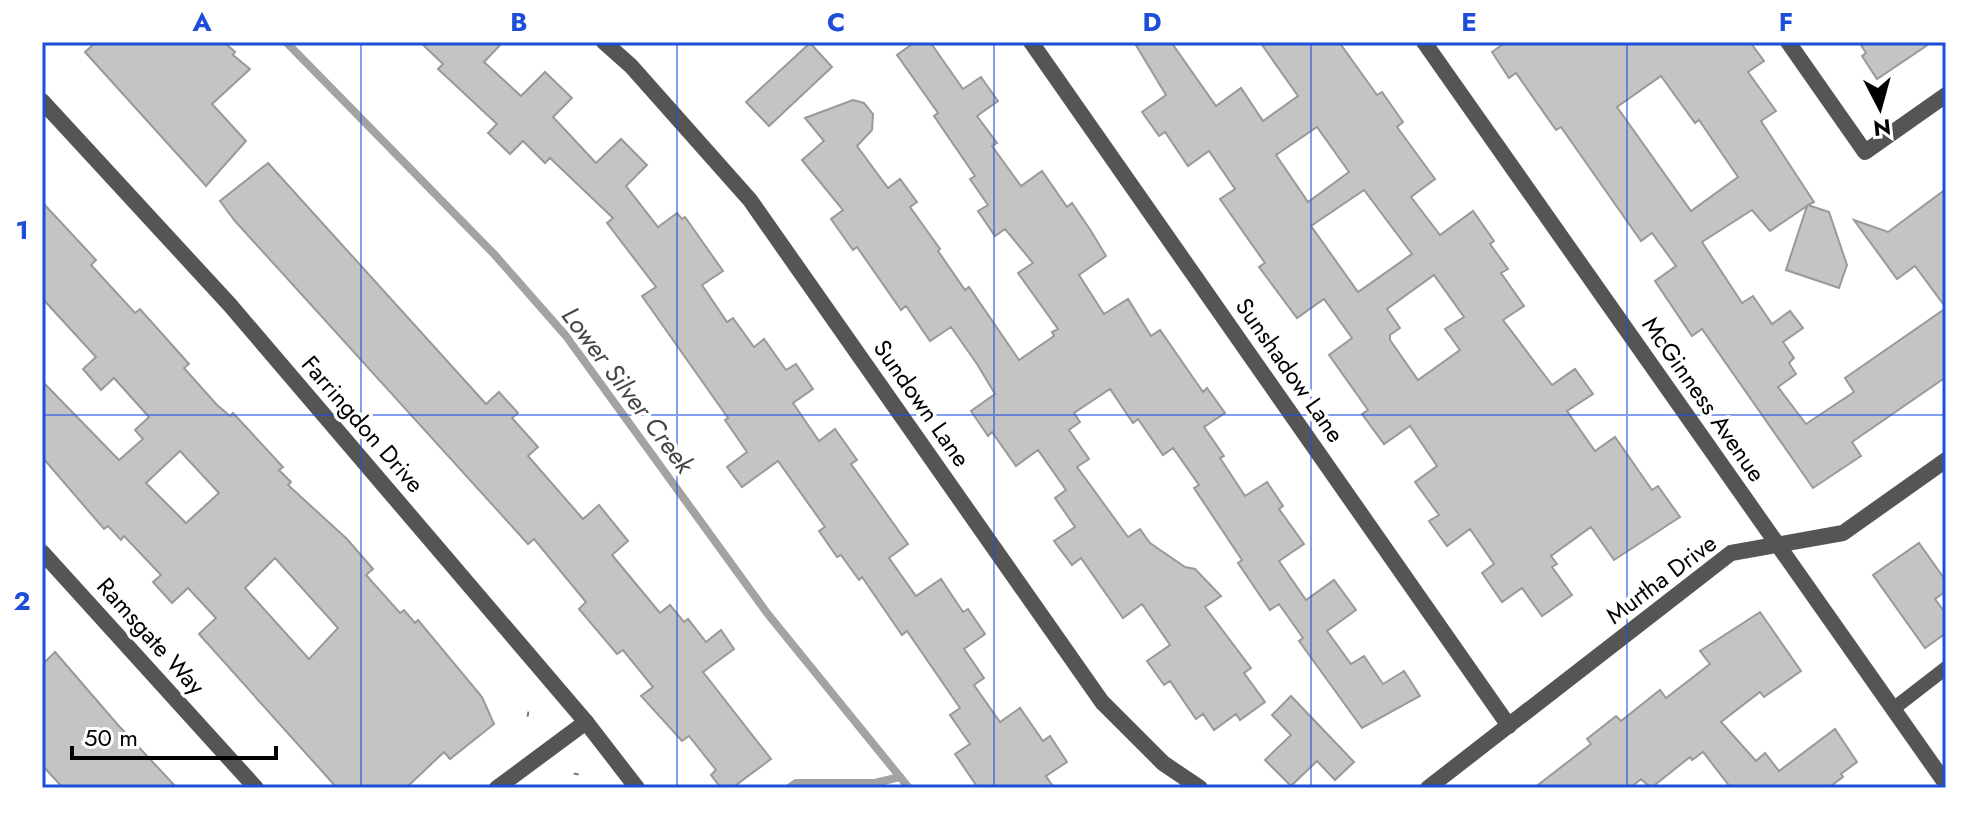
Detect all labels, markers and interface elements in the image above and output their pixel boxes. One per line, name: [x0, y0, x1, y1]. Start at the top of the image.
text: A: [191, 3, 212, 41]
text: B: [510, 3, 528, 41]
text: C: [827, 3, 845, 41]
text: D: [1142, 3, 1162, 41]
text: E: [1461, 3, 1477, 41]
text: F: [1779, 3, 1793, 41]
north arrow: [1840, 68, 1920, 148]
text: N: [1872, 111, 1892, 145]
text: 1: [15, 211, 29, 249]
street label: Sunshadow Lane: [1227, 291, 1353, 449]
water label: Lower Silver Creek: [553, 299, 705, 483]
street label: McGinness Avenue: [1634, 309, 1774, 489]
street label: Sundown Lane: [865, 332, 979, 474]
street label: Farringdon Drive: [293, 348, 433, 500]
street label: Murtha Drive: [1598, 526, 1724, 632]
street label: Ramsgate Way: [89, 570, 214, 703]
text: 2: [13, 582, 31, 620]
scale bar: [72, 710, 276, 760]
text: 50 m: [84, 720, 138, 755]

